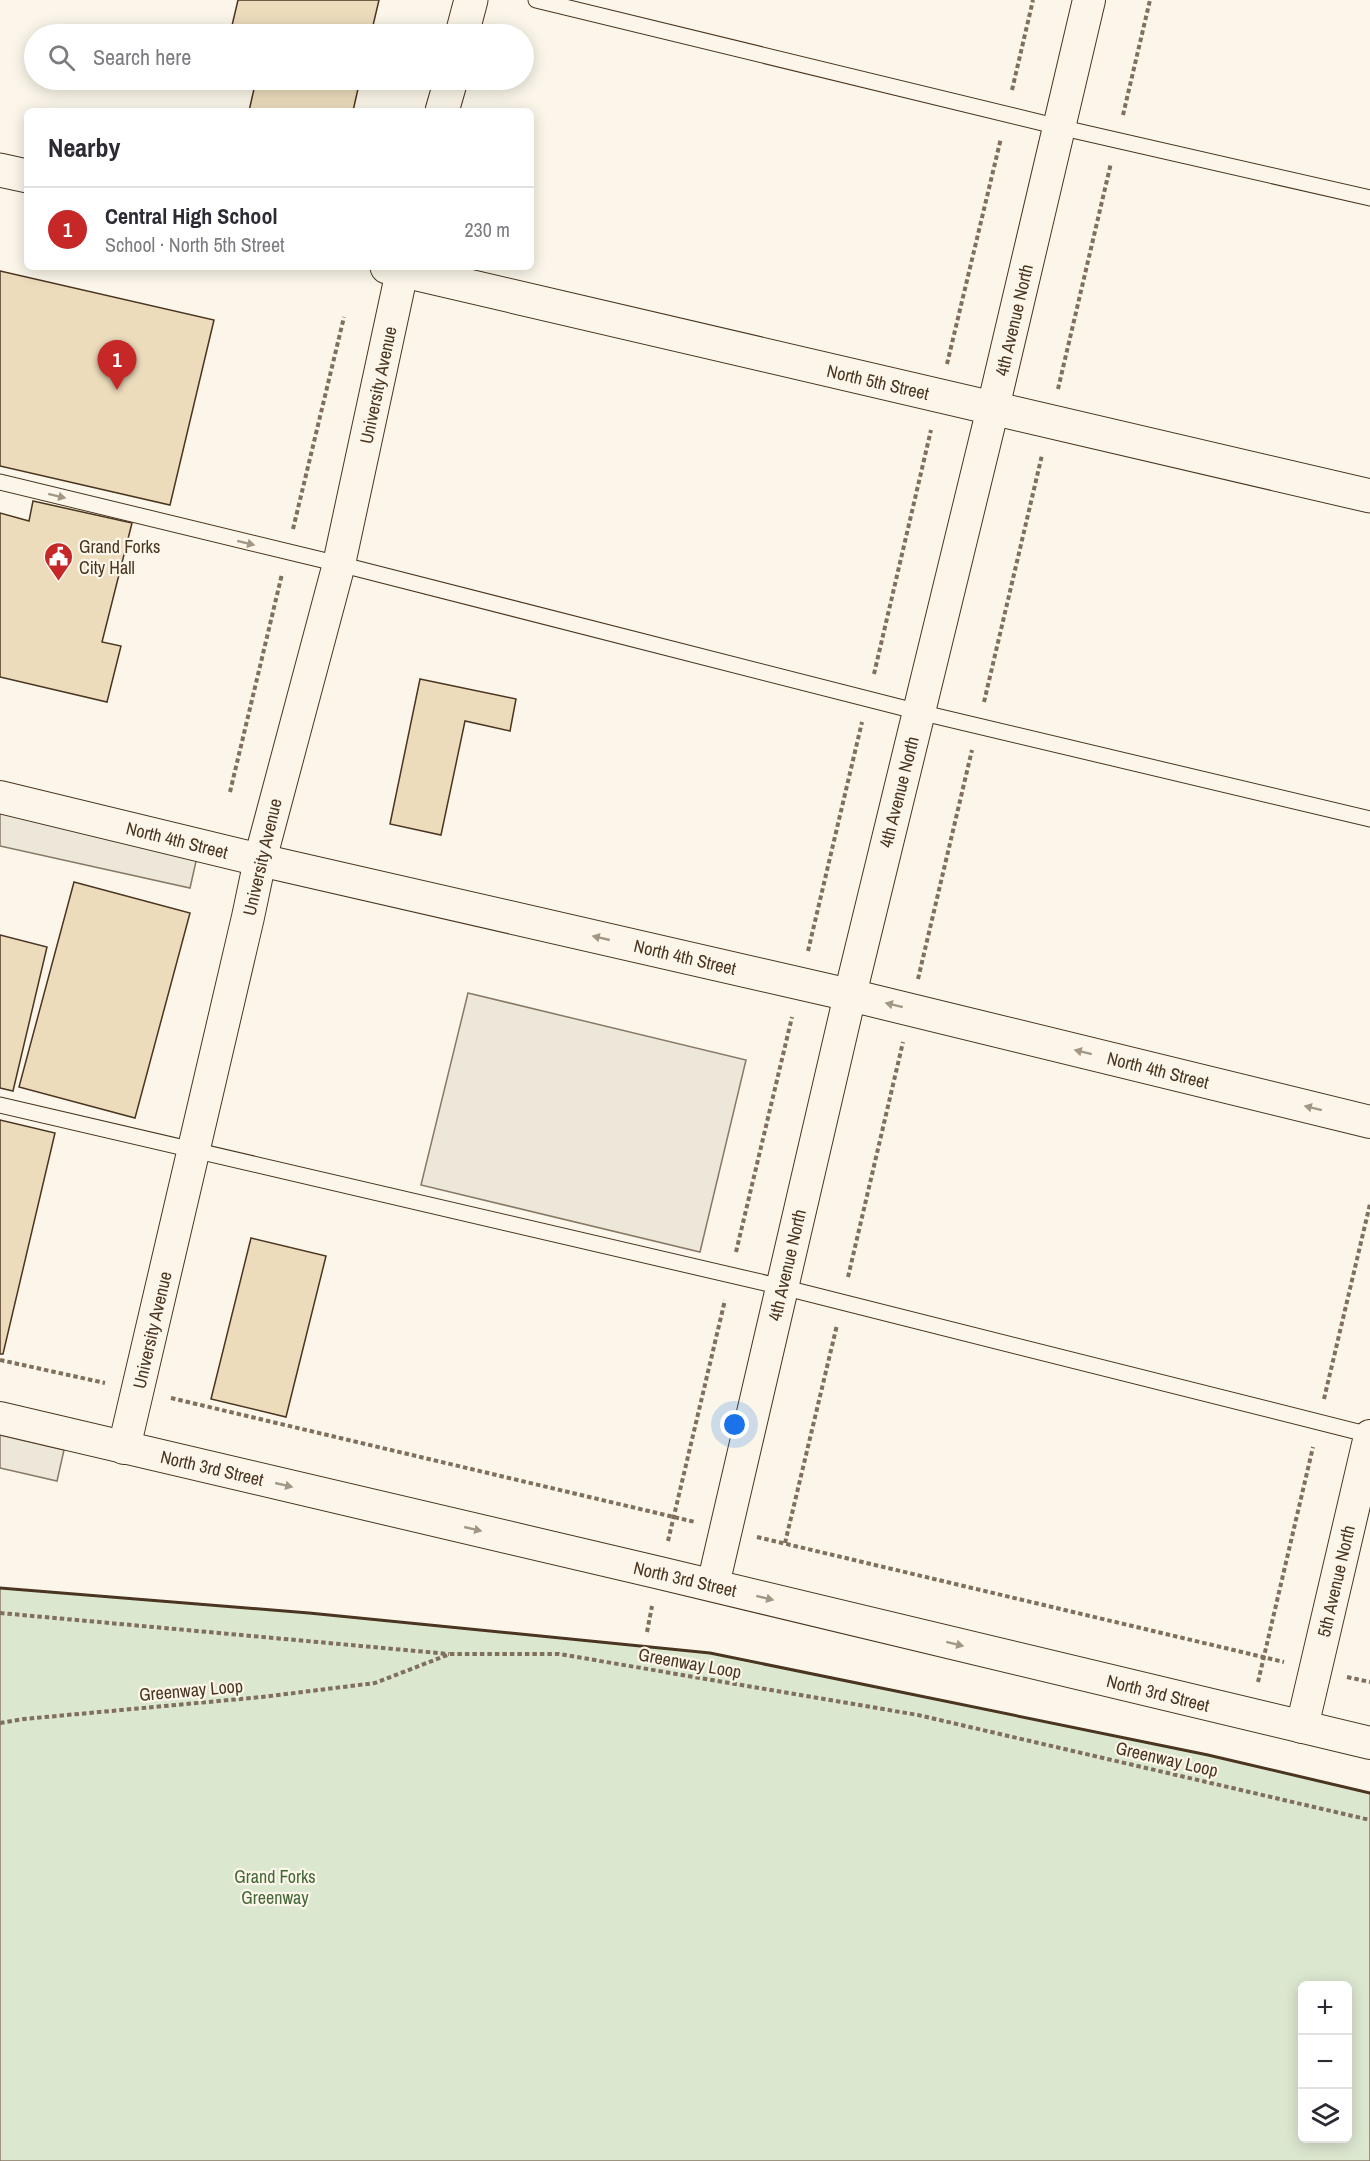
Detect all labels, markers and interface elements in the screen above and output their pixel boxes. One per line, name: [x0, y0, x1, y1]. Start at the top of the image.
search box: [24, 24, 534, 90]
icon: search: [45, 41, 78, 74]
text: Search here: [93, 42, 191, 72]
text: Nearby: [48, 130, 120, 165]
text: Central High School: [105, 201, 277, 231]
text: 1: [63, 216, 72, 243]
text: 230 m: [464, 216, 510, 243]
text: School · North 5th Street: [105, 231, 285, 258]
street label: 4th Avenue North: [989, 262, 1039, 378]
street label: University Avenue: [353, 324, 403, 446]
pin: 1: [98, 340, 136, 390]
street label: North 5th Street: [824, 358, 932, 406]
one-way arrow: [48, 492, 66, 502]
place label: Grand Forks City Hall: [79, 534, 160, 580]
one-way arrow: [237, 538, 255, 548]
public building icon: Grand Forks City Hall: [42, 540, 74, 582]
street label: 4th Avenue North: [873, 734, 925, 850]
street label: University Avenue: [236, 796, 288, 918]
street label: North 4th Street: [123, 815, 231, 865]
one-way arrow: [591, 933, 610, 942]
street label: North 4th Street: [631, 933, 739, 981]
one-way arrow: [884, 1000, 903, 1010]
street label: North 4th Street: [1104, 1045, 1212, 1095]
one-way arrow: [1074, 1046, 1092, 1056]
one-way arrow: [1304, 1102, 1322, 1112]
street label: 4th Avenue North: [762, 1207, 812, 1323]
street label: University Avenue: [126, 1269, 178, 1391]
your location: [720, 1410, 749, 1439]
street label: North 3rd Street: [158, 1444, 266, 1492]
one-way arrow: [274, 1480, 293, 1490]
street label: 5th Avenue North: [1311, 1523, 1361, 1639]
one-way arrow: [464, 1525, 483, 1535]
street label: North 3rd Street: [631, 1555, 739, 1603]
one-way arrow: [756, 1593, 775, 1603]
one-way arrow: [946, 1639, 964, 1649]
street label: Greenway Loop: [637, 1642, 743, 1684]
street label: North 3rd Street: [1104, 1668, 1212, 1718]
street label: Greenway Loop: [138, 1673, 244, 1707]
street label: Greenway Loop: [1113, 1735, 1221, 1783]
park label: Grand Forks Greenway: [234, 1864, 316, 1910]
map controls: [1298, 1981, 1352, 2143]
button: +: [1298, 1981, 1352, 2035]
button: −: [1298, 2035, 1352, 2089]
button: layers: [1298, 2089, 1352, 2143]

